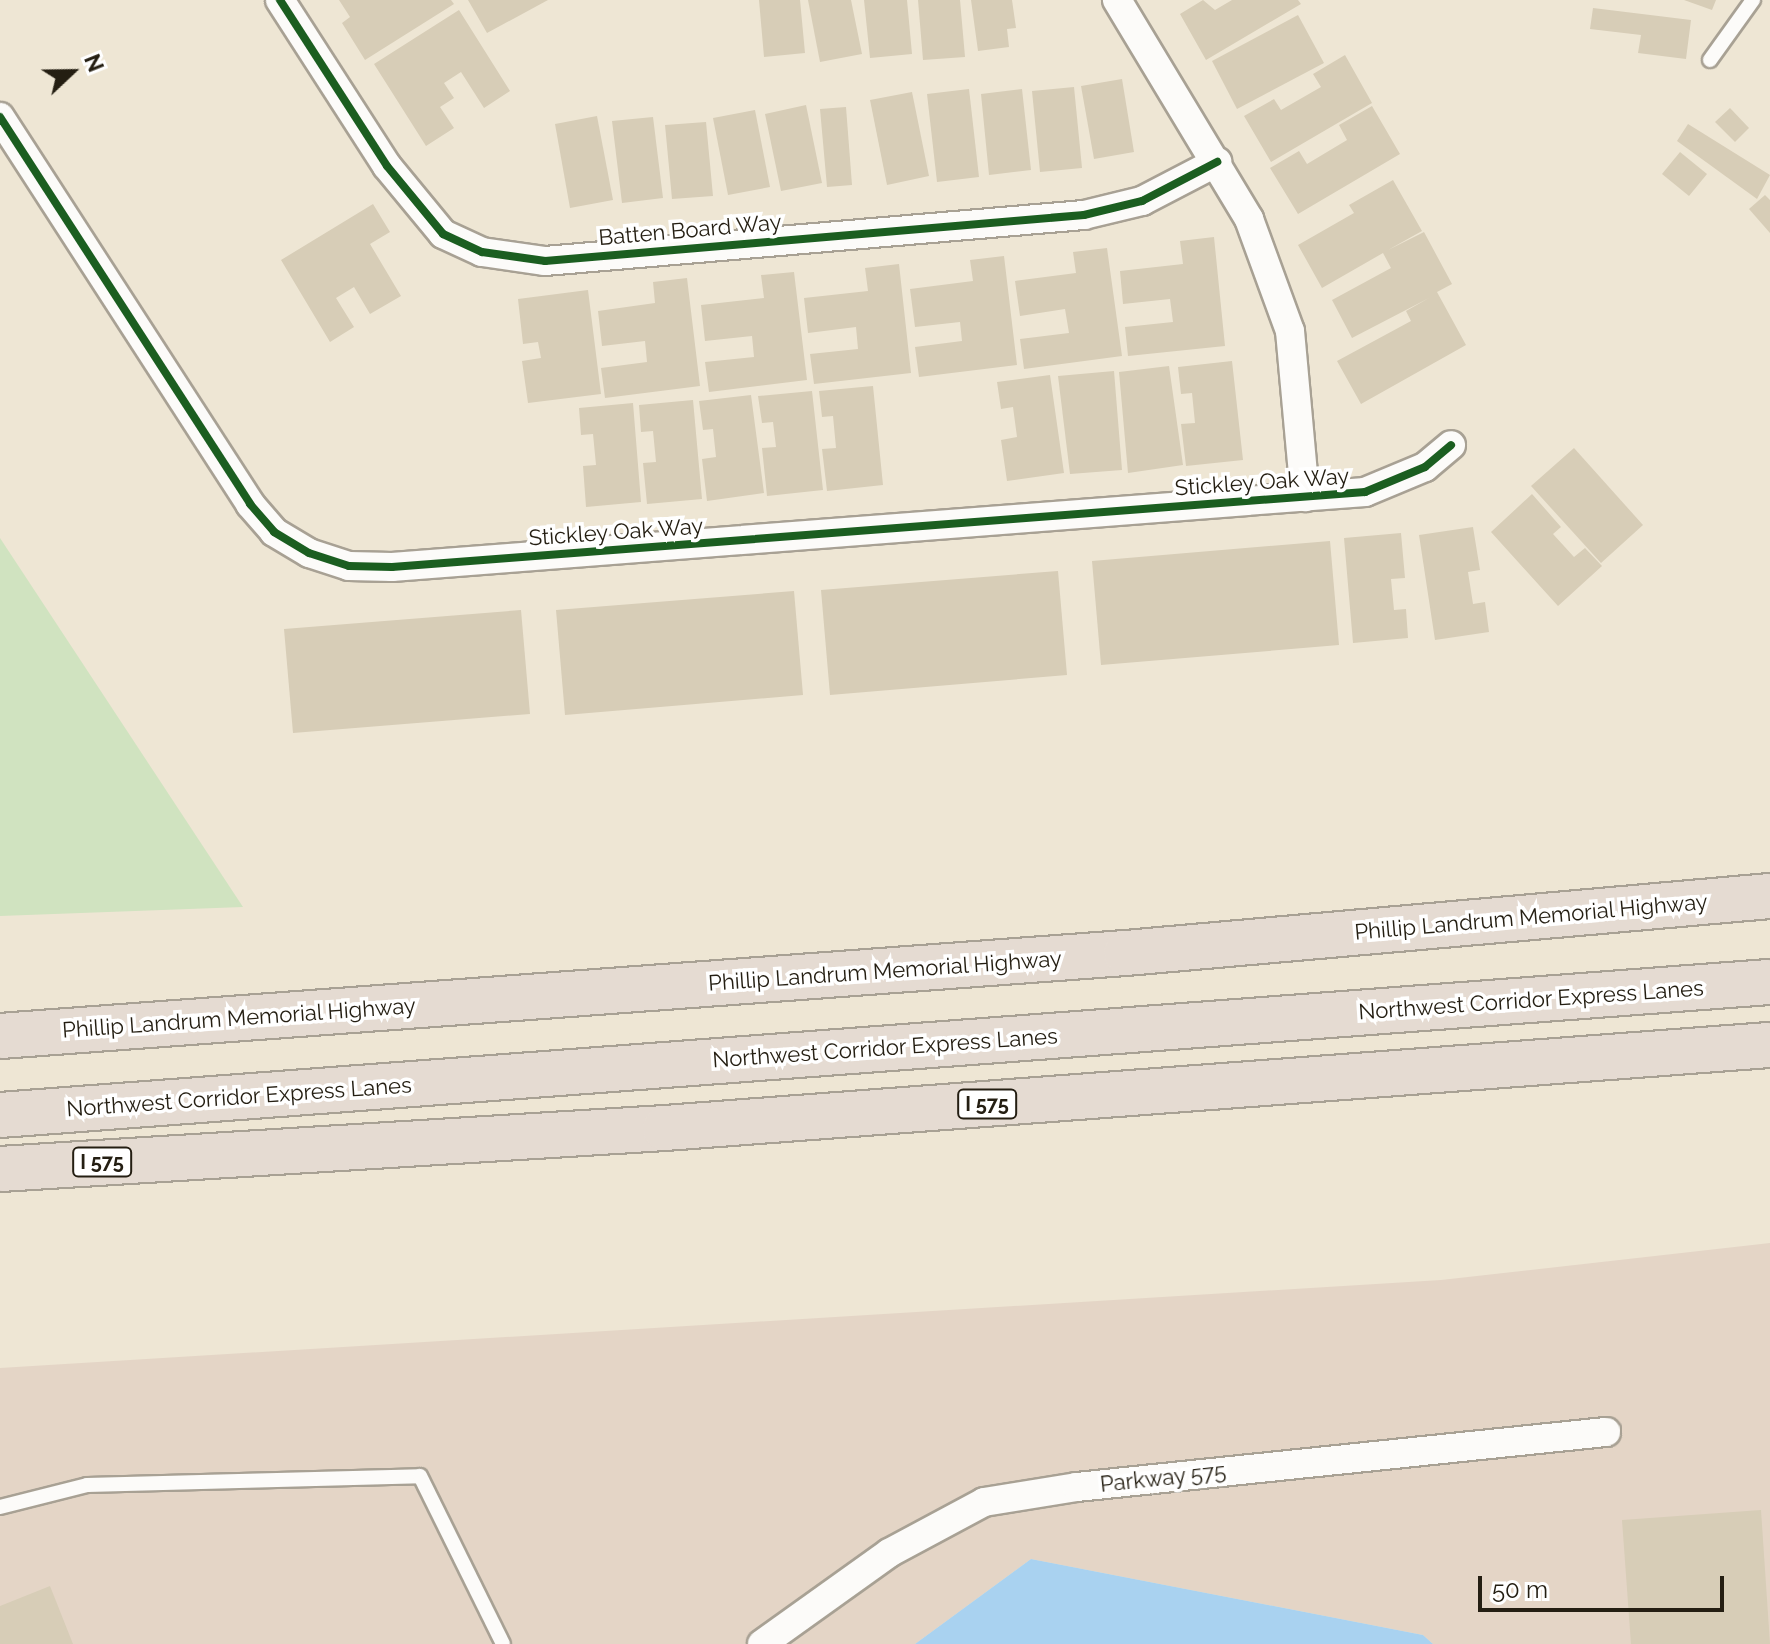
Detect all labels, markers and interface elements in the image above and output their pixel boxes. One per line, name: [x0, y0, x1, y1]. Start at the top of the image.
north arrow: [32, 32, 112, 112]
text: N: [79, 50, 109, 76]
street label: Batten Board Way: [597, 209, 783, 251]
street label: Stickley Oak Way: [1173, 463, 1351, 501]
street label: Stickley Oak Way: [527, 513, 705, 551]
street label: Phillip Landrum Memorial Highway: [1353, 888, 1709, 946]
street label: Phillip Landrum Memorial Highway: [707, 945, 1063, 997]
street label: Northwest Corridor Express Lanes: [1357, 975, 1705, 1025]
street label: Phillip Landrum Memorial Highway: [61, 992, 417, 1044]
street label: Northwest Corridor Express Lanes: [711, 1023, 1059, 1073]
street label: Northwest Corridor Express Lanes: [65, 1072, 413, 1122]
road number: I 575: [957, 1088, 1017, 1120]
road number: I 575: [72, 1146, 132, 1178]
street label: Parkway 575: [1098, 1458, 1228, 1498]
scale bar: [1482, 1560, 1728, 1610]
text: 50 m: [1492, 1575, 1548, 1604]

